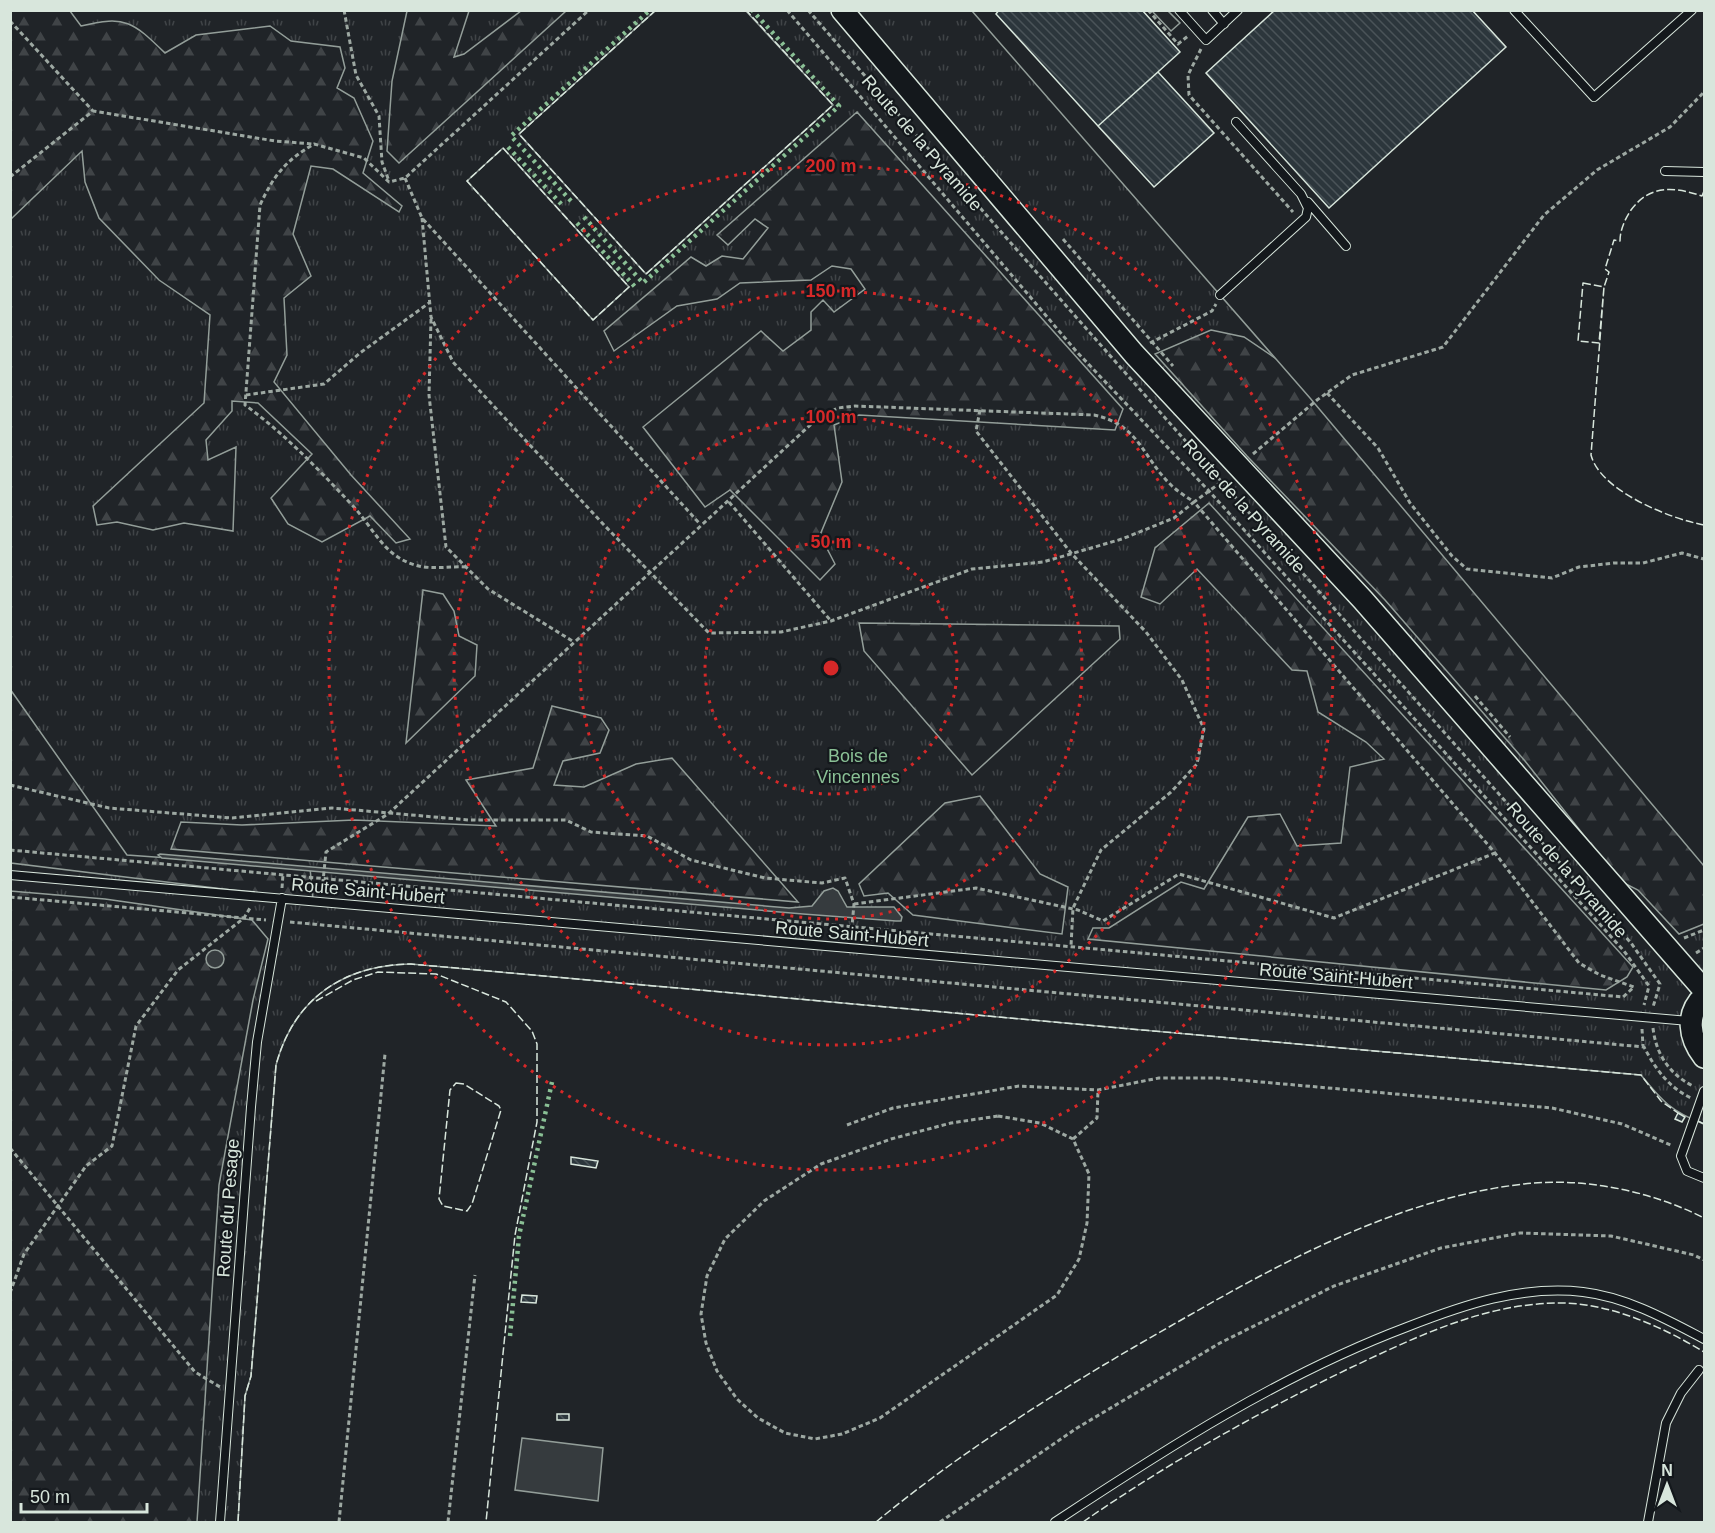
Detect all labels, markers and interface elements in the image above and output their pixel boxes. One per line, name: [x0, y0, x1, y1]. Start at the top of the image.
street label: Route de la Pyramide: [858, 71, 986, 215]
text: 200 m: [805, 156, 857, 176]
text: 150 m: [805, 281, 857, 301]
text: 100 m: [805, 407, 857, 427]
street label: Route de la Pyramide: [1179, 435, 1309, 577]
text: 50 m: [810, 532, 852, 552]
centre of rings: [821, 658, 841, 678]
park label: Bois de Vincennes: [816, 746, 900, 787]
street label: Route de la Pyramide: [1503, 798, 1631, 942]
street label: Route Saint-Hubert: [290, 874, 446, 908]
street label: Route Saint-Hubert: [774, 917, 930, 951]
street label: Route Saint-Hubert: [1258, 959, 1414, 993]
street label: Route du Pesage: [213, 1138, 243, 1278]
north arrow: [1637, 1455, 1697, 1515]
text: N: [1661, 1462, 1673, 1479]
scale bar: [21, 1476, 147, 1514]
text: 50 m: [30, 1487, 70, 1507]

